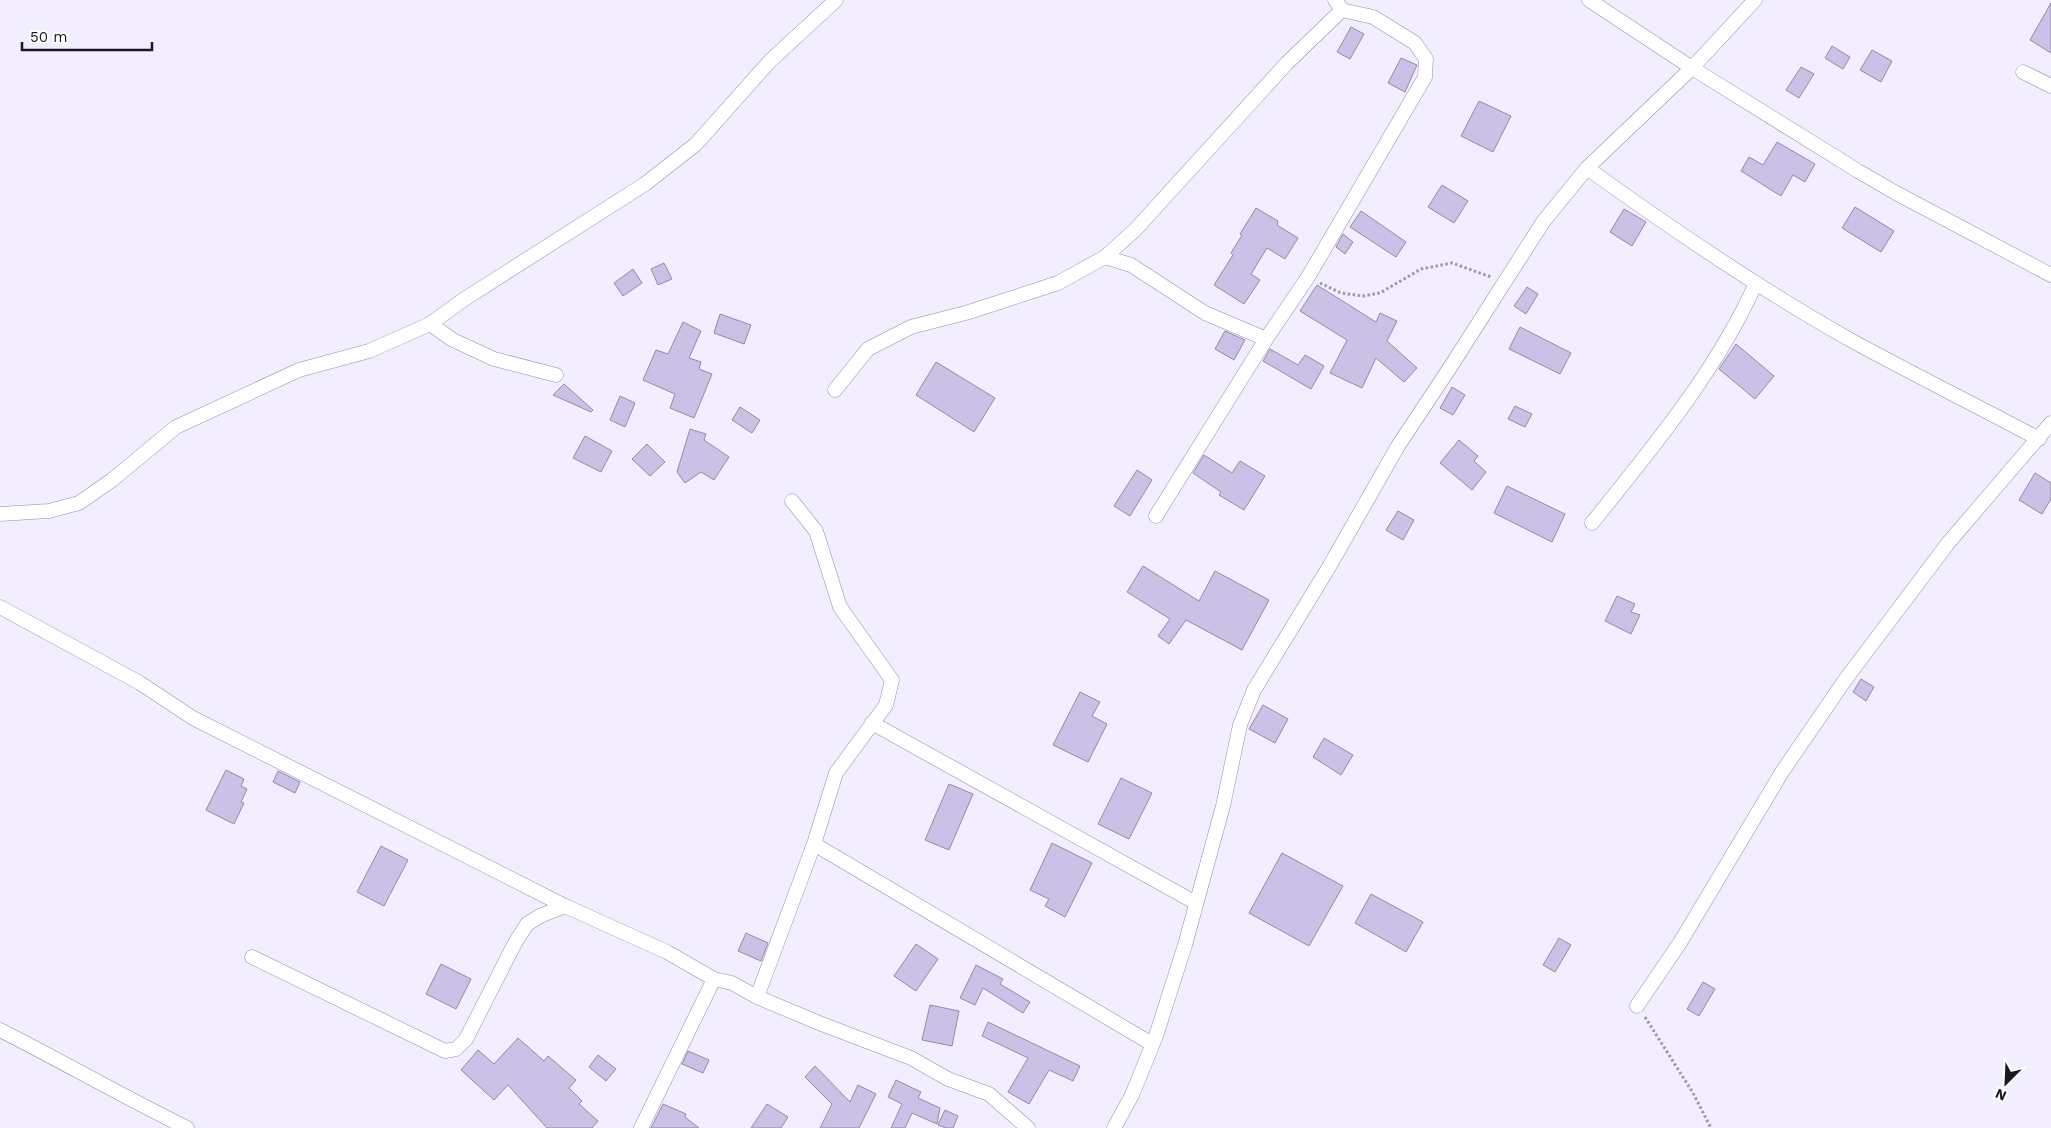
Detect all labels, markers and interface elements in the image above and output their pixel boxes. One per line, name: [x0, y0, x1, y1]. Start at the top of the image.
scale bar: [22, 20, 152, 52]
text: 50 m: [30, 28, 67, 46]
north arrow: [1981, 1058, 2031, 1108]
text: N: [1993, 1085, 2009, 1104]

